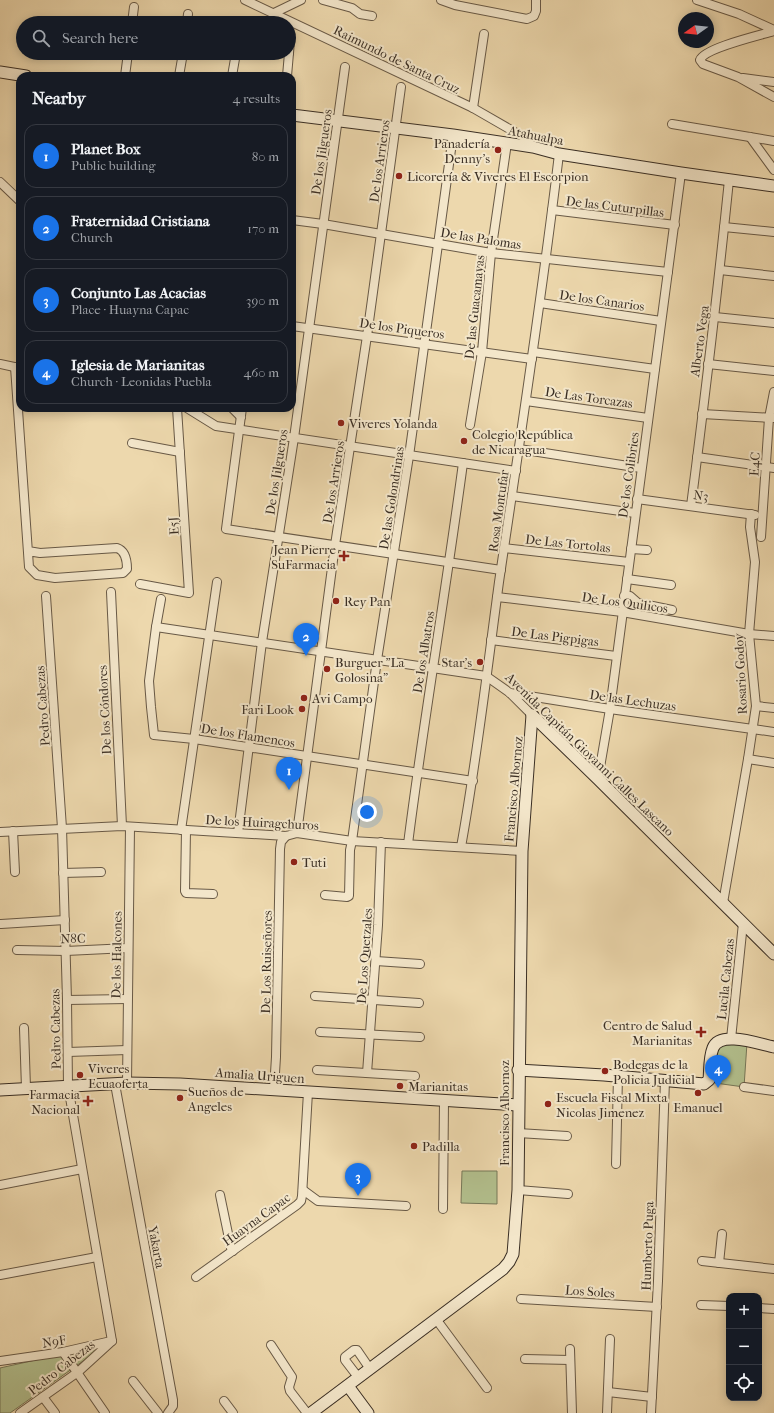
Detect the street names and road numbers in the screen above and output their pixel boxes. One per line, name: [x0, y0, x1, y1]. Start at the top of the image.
street label: Raimundo de Santa Cruz: [331, 22, 463, 97]
street label: De los Jilgueros: [308, 108, 335, 196]
street label: De los Arrieros: [366, 119, 393, 203]
street label: Atahualpa: [506, 123, 566, 148]
street label: De las Cuturpillas: [565, 193, 665, 220]
street label: De las Palomas: [439, 225, 523, 252]
street label: De las Guacamayas: [462, 254, 487, 360]
street label: De los Canarios: [558, 287, 646, 314]
street label: Alberto Vega: [687, 303, 712, 379]
street label: De los Piqueros: [358, 315, 446, 342]
street label: De Las Torcazas: [544, 384, 634, 411]
street label: De los Jilgueros: [262, 428, 291, 516]
street label: De los Colibries: [615, 431, 642, 519]
street label: De los Arrieros: [320, 440, 347, 524]
street label: De las Golondrinas: [376, 445, 407, 551]
street label: E4C: [746, 451, 763, 477]
street label: Rosa Montufar: [485, 468, 512, 553]
street label: N3: [692, 487, 710, 504]
street label: E5J: [165, 516, 182, 536]
street label: De Las Tortolas: [524, 532, 612, 555]
street label: De Los Quilicos: [581, 589, 669, 616]
street label: De los Albatros: [410, 610, 437, 694]
street label: De Las Pigpigas: [510, 624, 600, 649]
street label: Rosario Godoy: [731, 632, 750, 715]
street label: Pedro Cabezas: [32, 665, 53, 747]
street label: De los Cóndores: [95, 665, 114, 755]
street label: Avenida Capitán Giovanni Calles Lascano: [502, 669, 677, 839]
street label: De las Lechuzas: [589, 687, 677, 714]
street label: De los Flamencos: [200, 721, 296, 750]
street label: Francisco Albornoz: [501, 735, 526, 843]
street label: De los Huiragchuros: [205, 812, 319, 833]
street label: De Los Quetzales: [354, 907, 375, 1005]
street label: De Los Ruiseñores: [258, 910, 275, 1014]
street label: De los Halcones: [108, 911, 125, 999]
street label: N8C: [60, 931, 86, 946]
street label: Lucila Cabezas: [714, 937, 737, 1020]
street label: Pedro Cabezas: [47, 988, 64, 1069]
street label: Francisco Albornoz: [497, 1060, 512, 1166]
street label: Amalia Uriguen: [214, 1065, 306, 1086]
street label: Huayna Capac: [219, 1190, 293, 1249]
street label: Humberto Puga: [638, 1200, 657, 1291]
street label: Yakarta: [145, 1224, 168, 1270]
street label: Los Soles: [564, 1282, 616, 1301]
street label: N9F: [41, 1332, 67, 1351]
street label: Pedro Cabezas: [25, 1337, 98, 1398]

